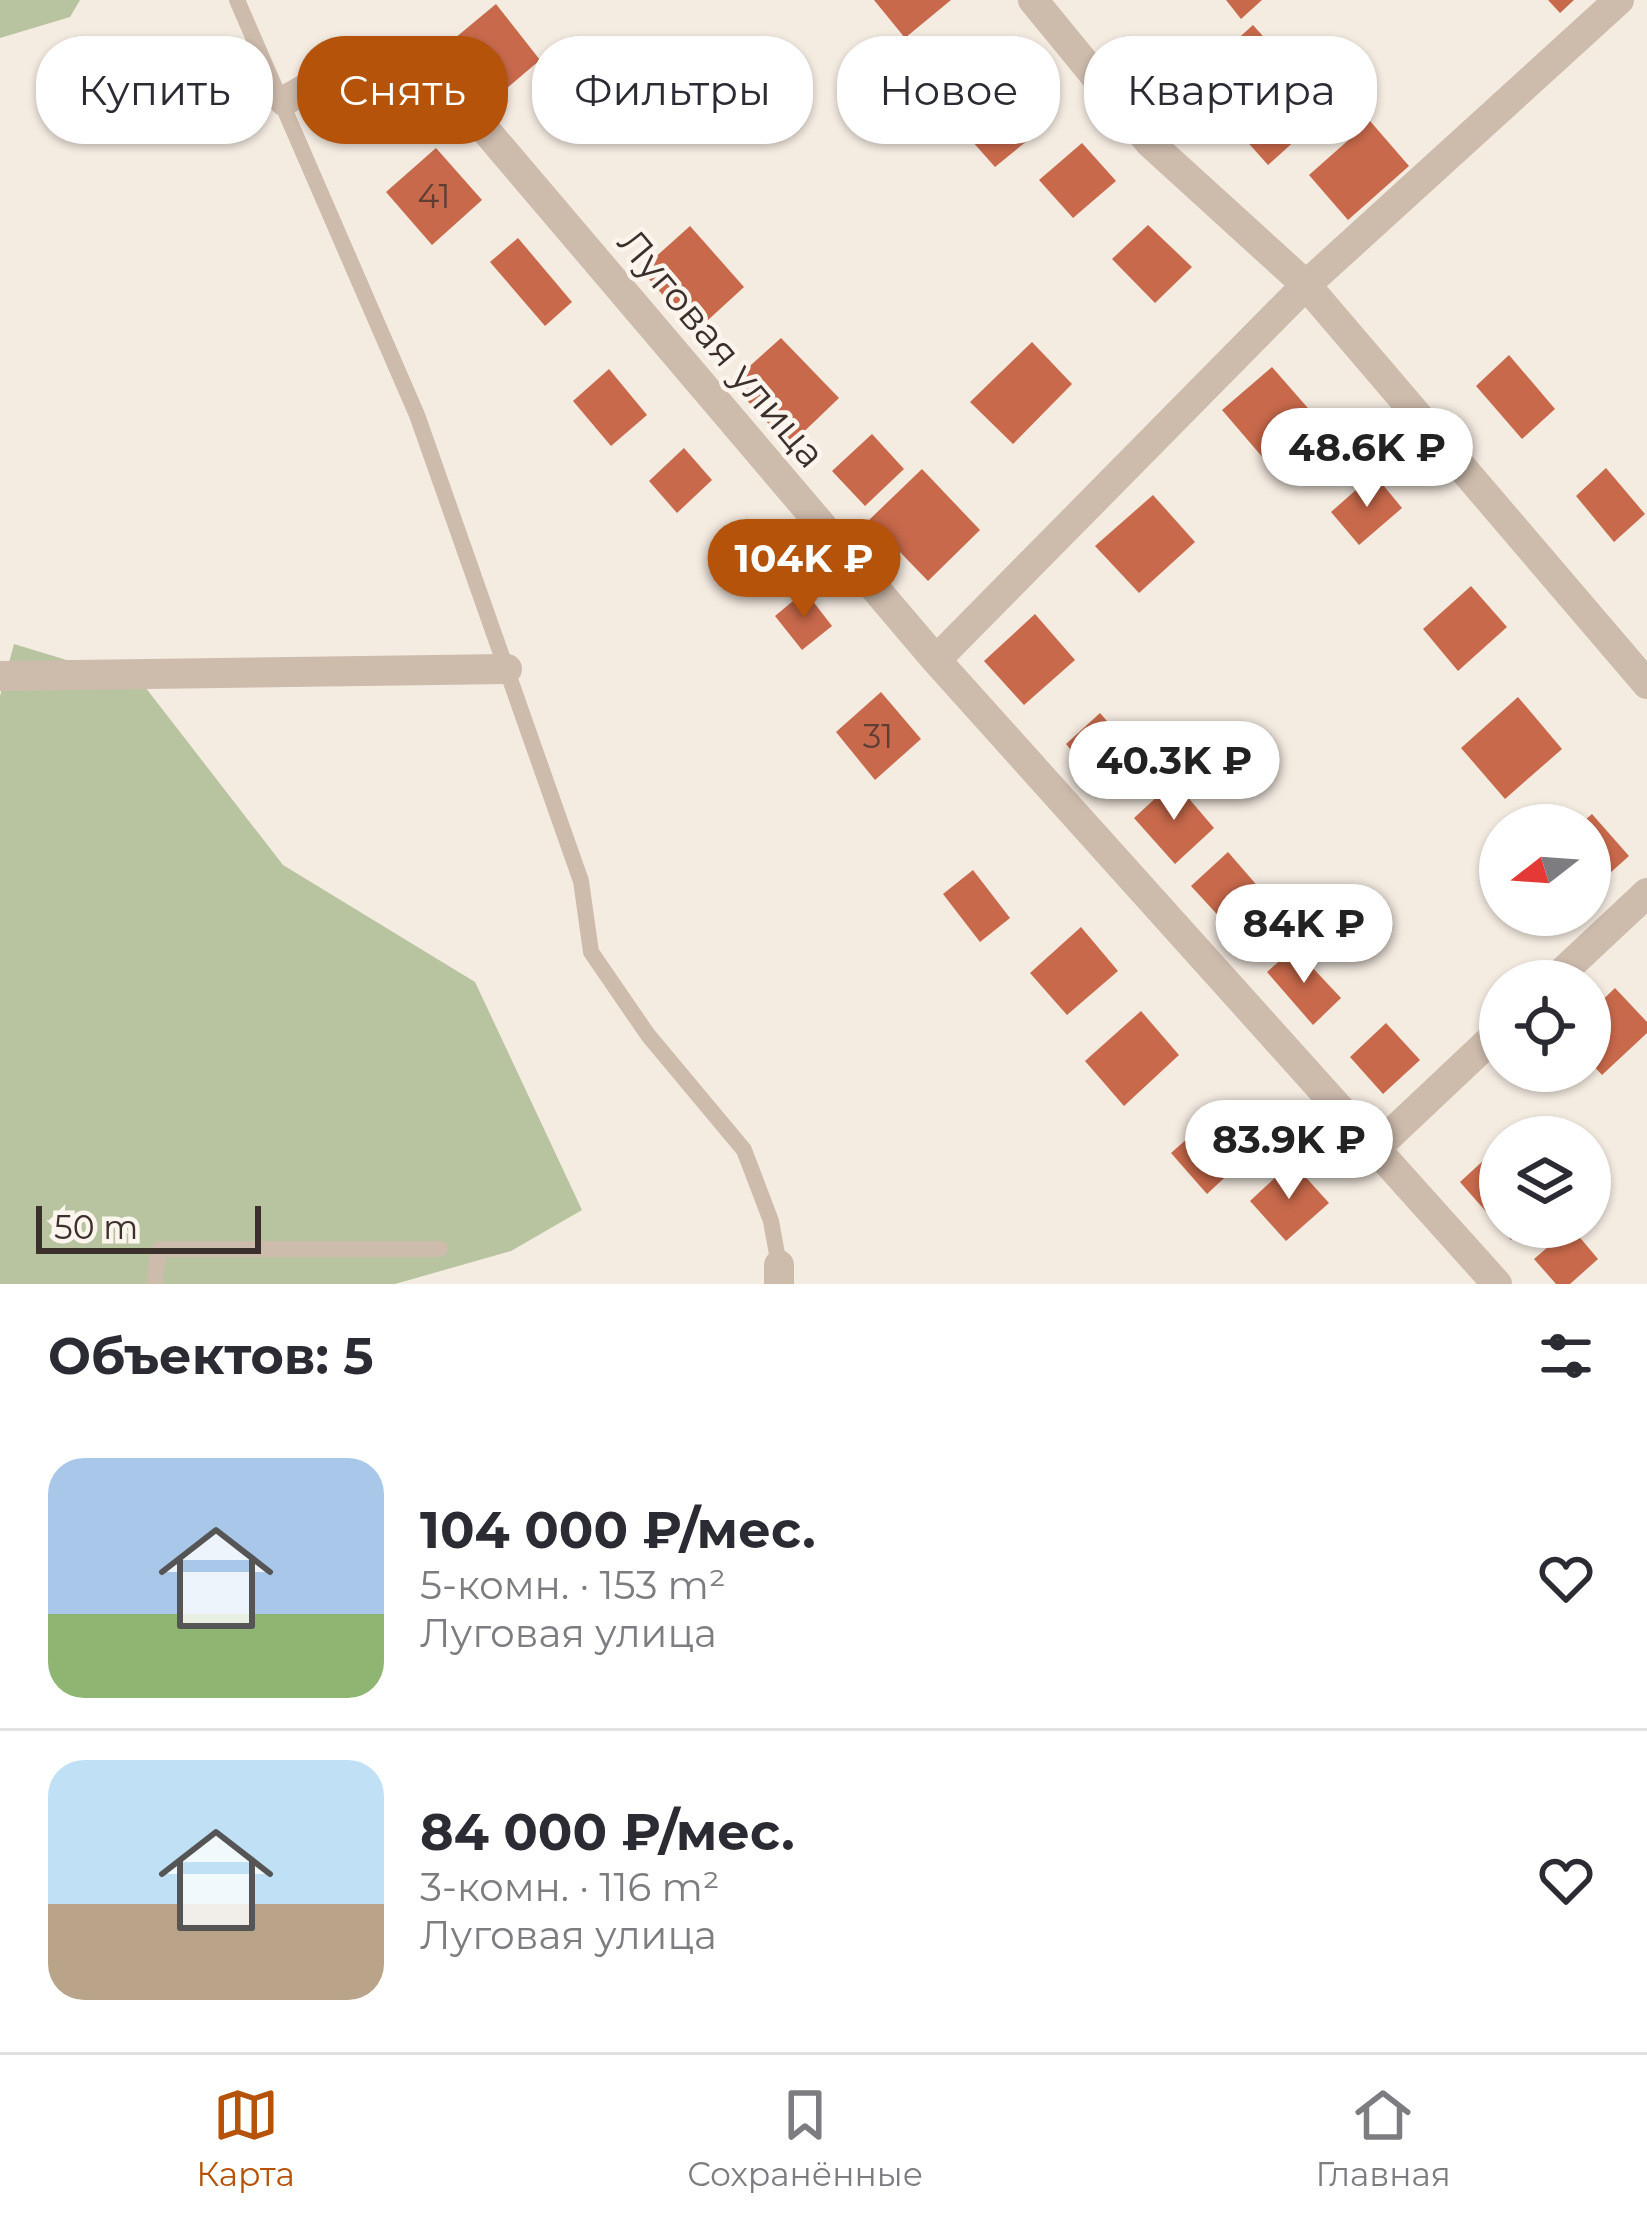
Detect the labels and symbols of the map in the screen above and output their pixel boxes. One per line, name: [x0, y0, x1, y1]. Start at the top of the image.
house number: 41: [418, 176, 450, 216]
street label: Луговая улица: [608, 219, 836, 477]
pin: 48.6K ₽: [1256, 408, 1478, 510]
pin: 104K ₽: [706, 519, 902, 621]
house number: 31: [863, 716, 893, 756]
pin: 40.3K ₽: [1063, 721, 1285, 823]
north arrow: [1479, 804, 1611, 936]
pin: 84K ₽: [1220, 884, 1388, 986]
pin: 83.9K ₽: [1178, 1100, 1400, 1202]
scale bar: [36, 1200, 261, 1253]

